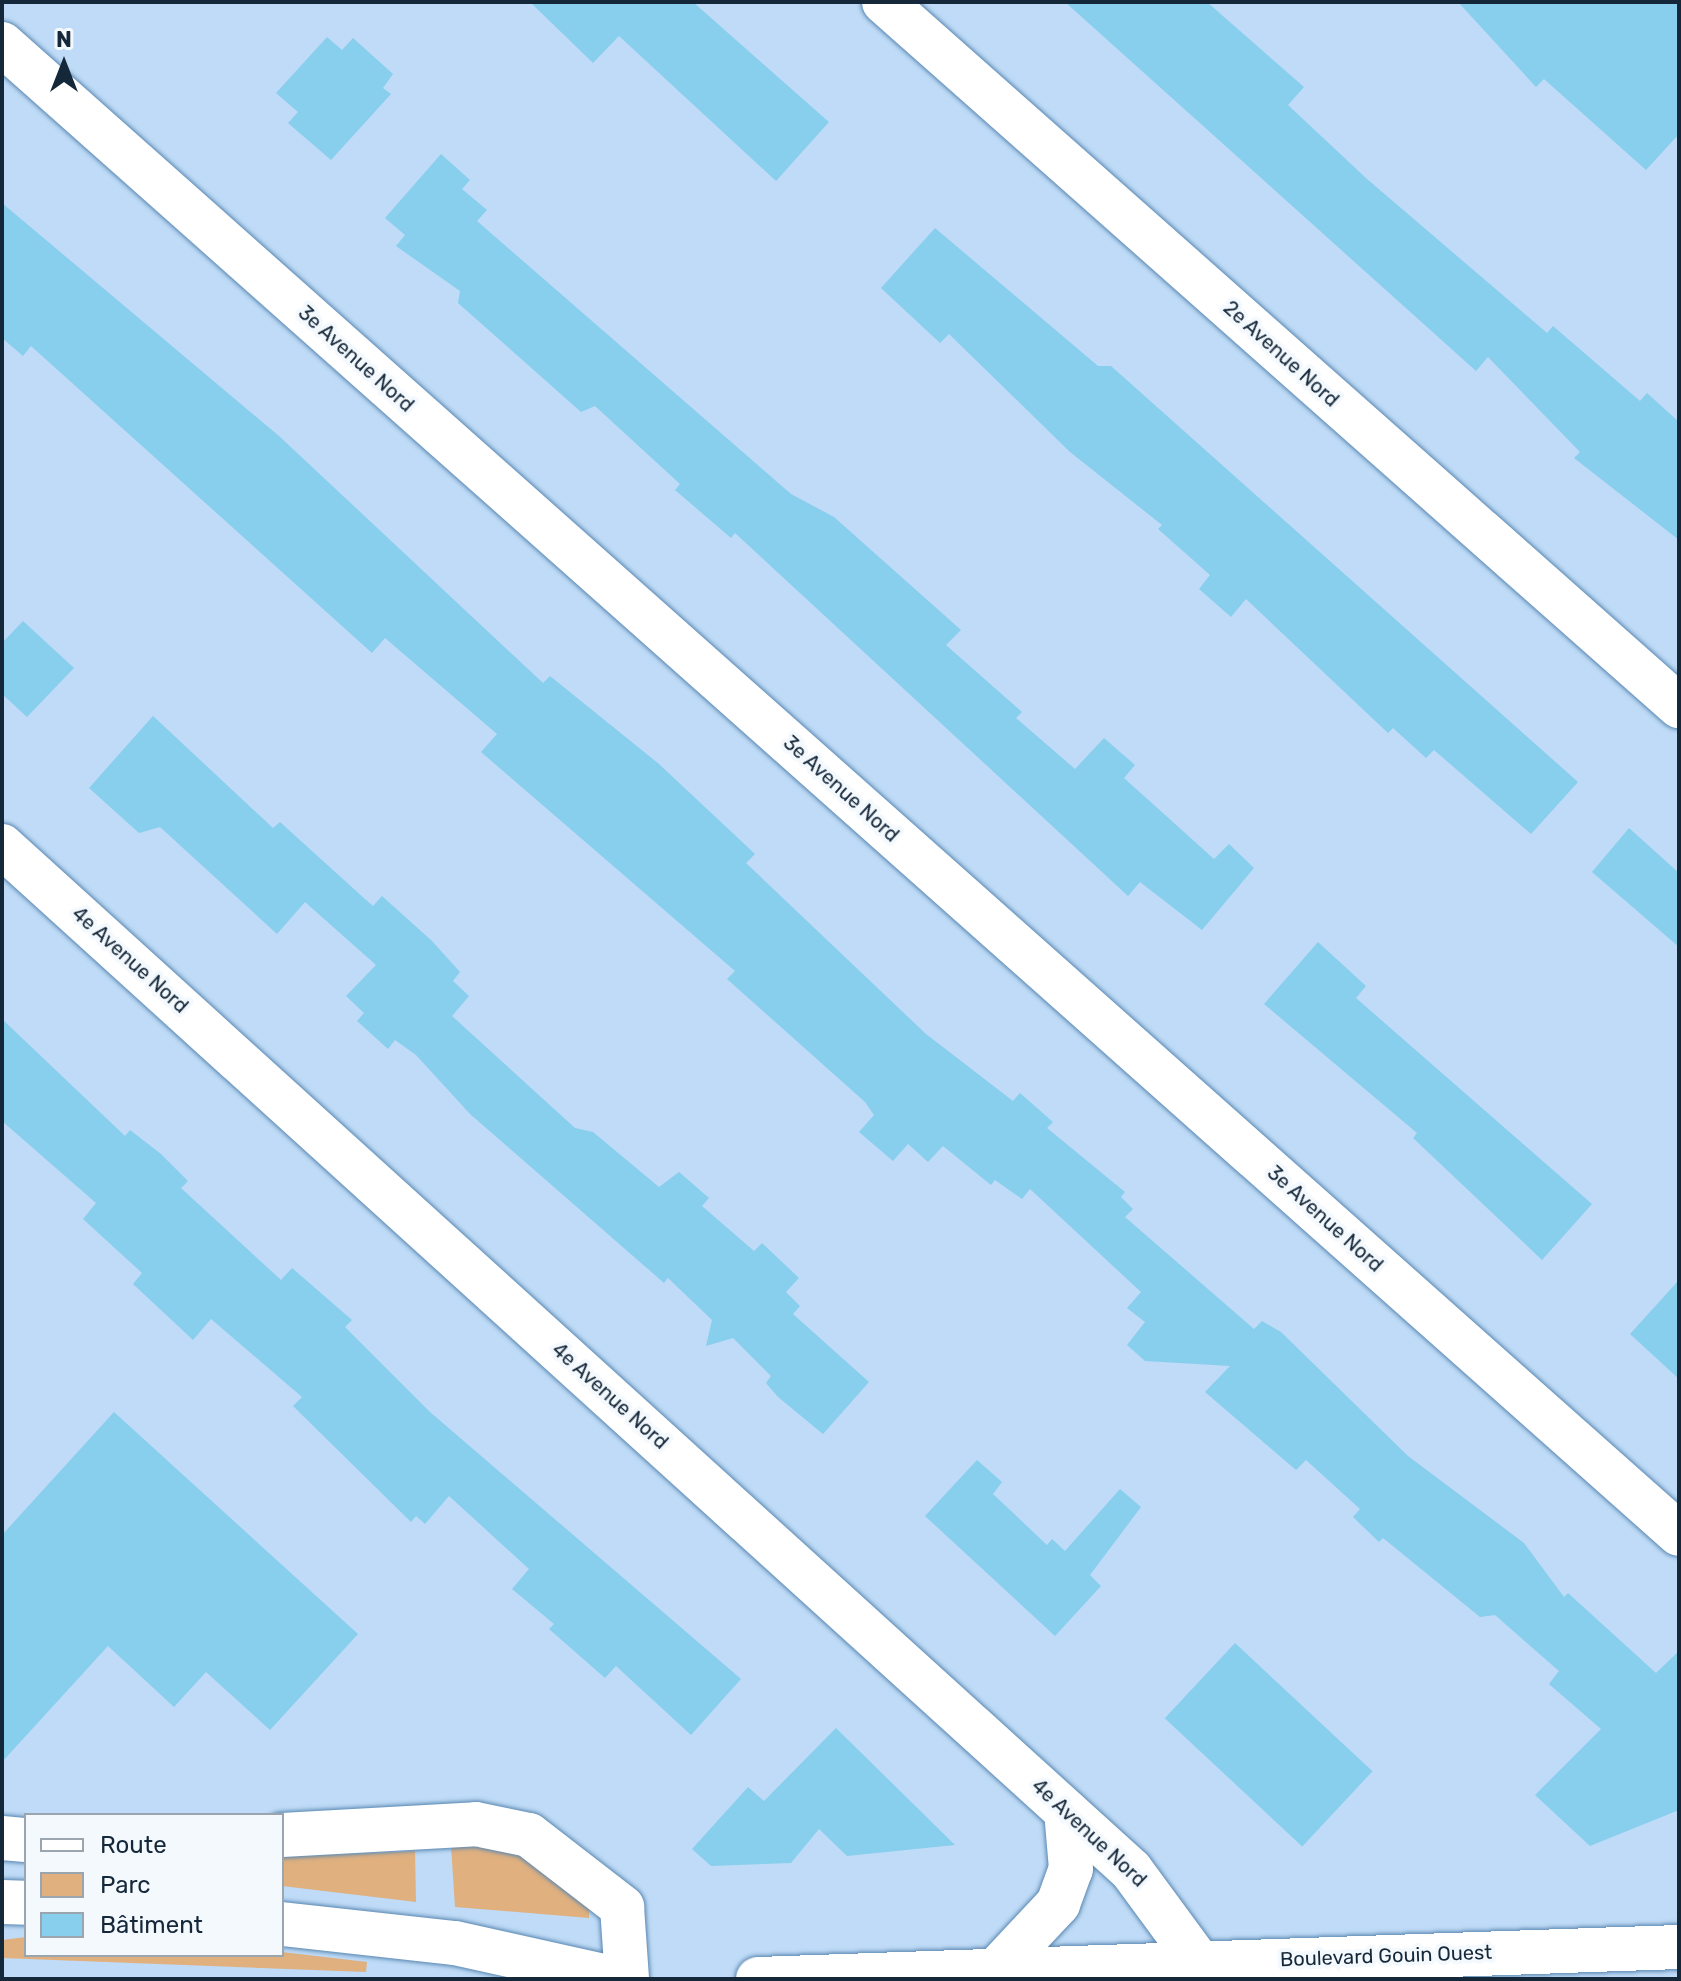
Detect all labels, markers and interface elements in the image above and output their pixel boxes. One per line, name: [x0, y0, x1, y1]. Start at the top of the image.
north arrow: [24, 24, 104, 104]
text: N: [56, 26, 72, 53]
street label: 2e Avenue Nord: [1218, 296, 1344, 412]
street label: 3e Avenue Nord: [293, 301, 419, 417]
street label: 3e Avenue Nord: [778, 731, 904, 847]
street label: 4e Avenue Nord: [67, 902, 193, 1018]
street label: 3e Avenue Nord: [1262, 1161, 1388, 1277]
street label: 4e Avenue Nord: [547, 1338, 673, 1454]
street label: 4e Avenue Nord: [1027, 1774, 1151, 1892]
legend: [24, 1813, 284, 1957]
text: Route: [100, 1831, 167, 1859]
text: Parc: [100, 1871, 151, 1899]
text: Bâtiment: [100, 1911, 203, 1939]
street label: Boulevard Gouin Ouest: [1280, 1940, 1492, 1972]

